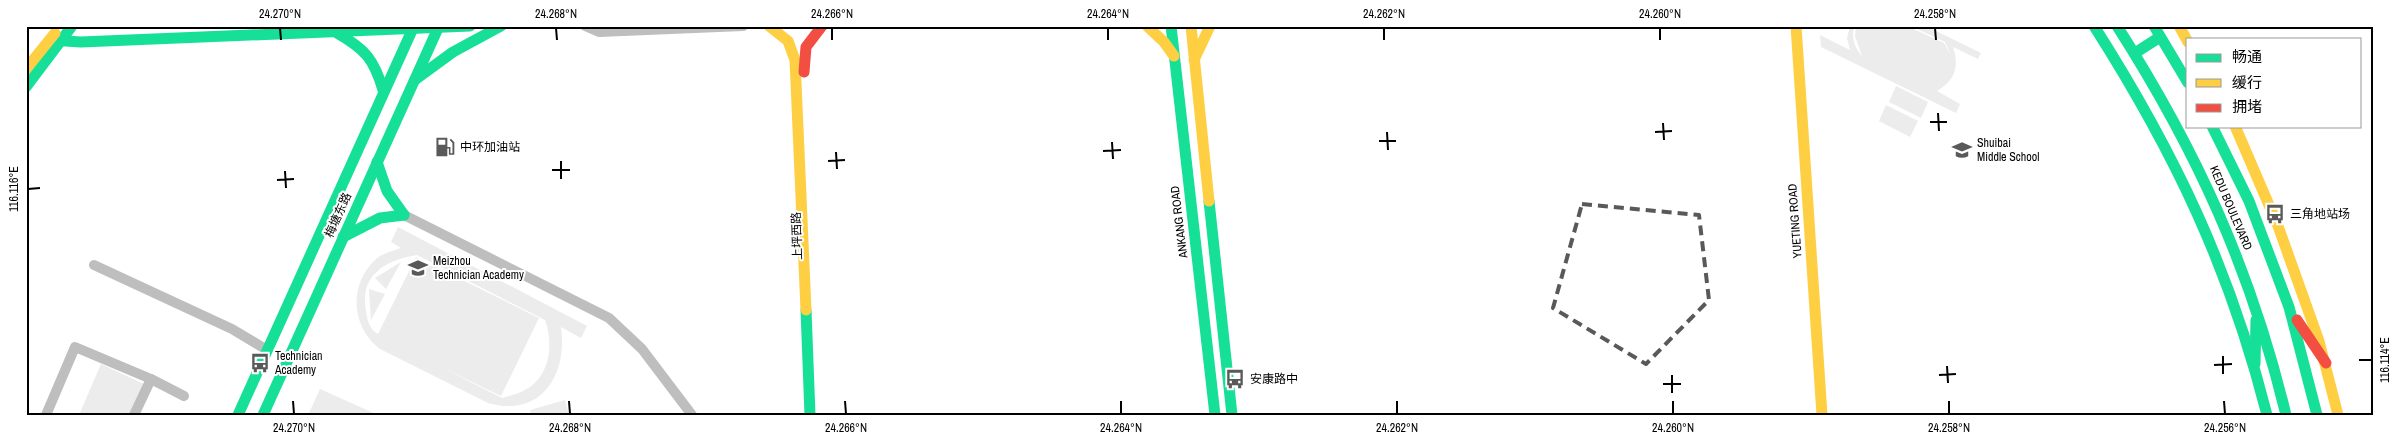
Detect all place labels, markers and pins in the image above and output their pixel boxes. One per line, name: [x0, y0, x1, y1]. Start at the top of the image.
place label: Shuibai Middle School: [1977, 135, 2039, 165]
fuel station icon: 中环加油站: [434, 136, 456, 158]
place label: 中环加油站: [460, 139, 520, 155]
school or university icon: Shuibai Middle School: [1951, 139, 1973, 161]
bus stop icon: 三角地站场: [2264, 203, 2286, 225]
place label: 三角地站场: [2290, 206, 2350, 222]
place label: Meizhou Technician Academy: [433, 253, 524, 283]
school or university icon: Meizhou Technician Academy: [407, 257, 429, 279]
place label: Technician Academy: [274, 348, 323, 378]
bus stop icon: Technician Academy: [249, 352, 271, 374]
bus stop icon: 安康路中: [1224, 368, 1246, 390]
place label: 安康路中: [1250, 371, 1298, 387]

